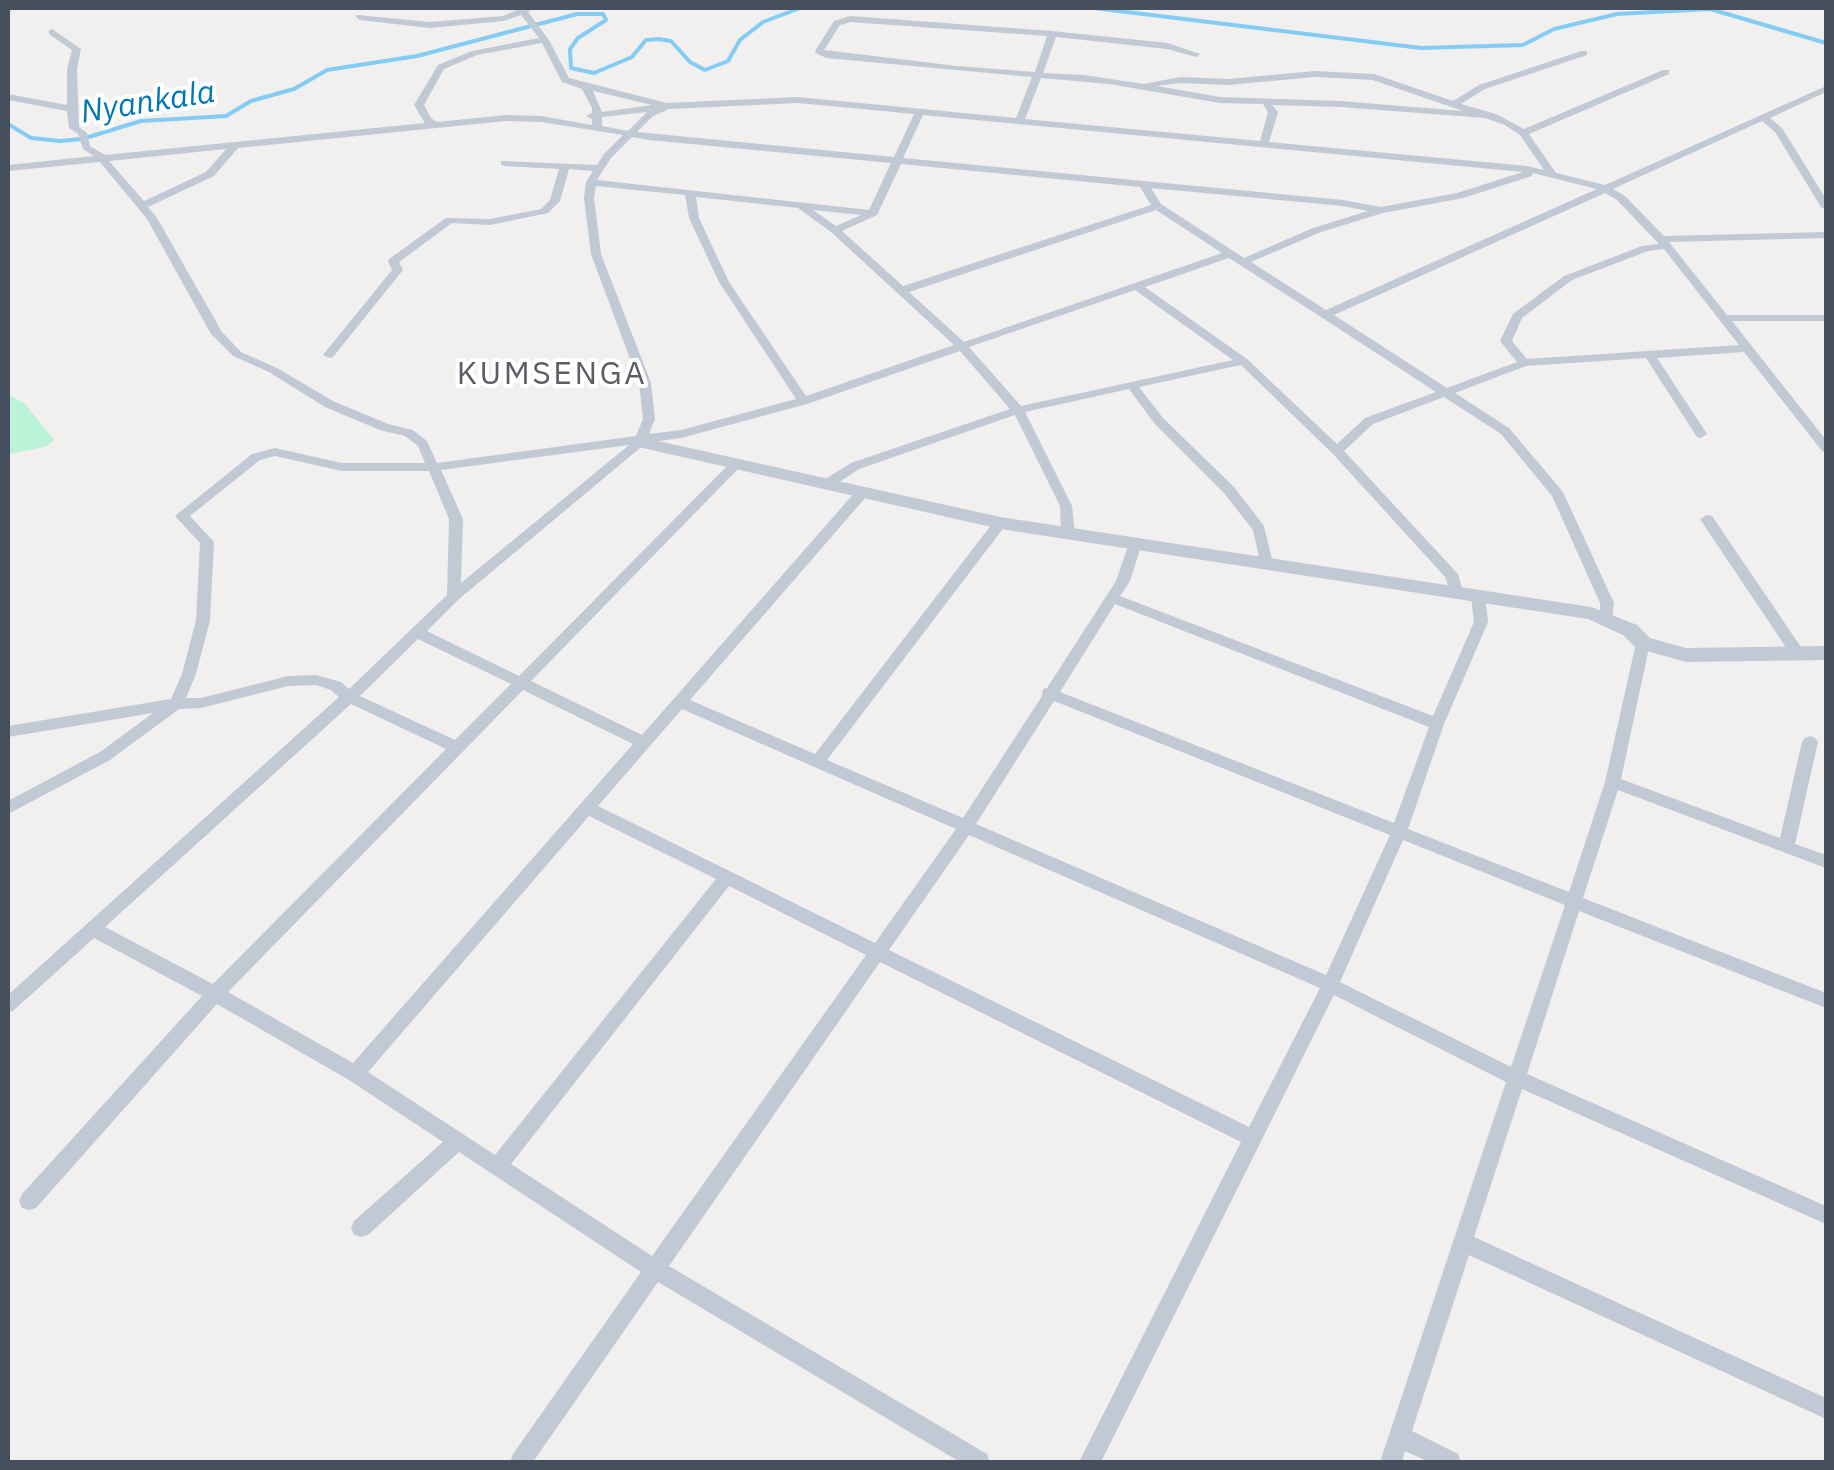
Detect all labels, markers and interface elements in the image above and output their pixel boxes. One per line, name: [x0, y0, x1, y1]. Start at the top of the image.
water label: Nyankala: [78, 73, 218, 133]
district label: KUMSENGA: [457, 356, 647, 394]

